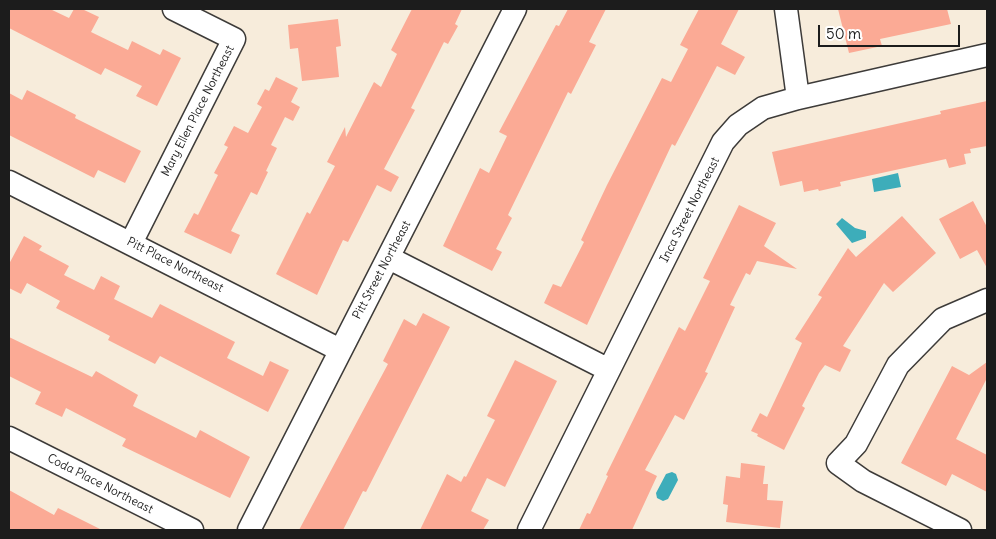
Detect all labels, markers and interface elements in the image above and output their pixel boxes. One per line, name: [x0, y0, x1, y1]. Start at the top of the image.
scale bar: [821, 15, 964, 47]
text: 50 m: [826, 24, 861, 43]
street label: Mary Ellen Place Northeast: [159, 43, 237, 179]
street label: Inca Street Northeast: [657, 155, 723, 265]
street label: Pitt Street Northeast: [350, 218, 414, 322]
street label: Pitt Place Northeast: [124, 234, 226, 296]
street label: Coda Place Northeast: [45, 451, 155, 517]

